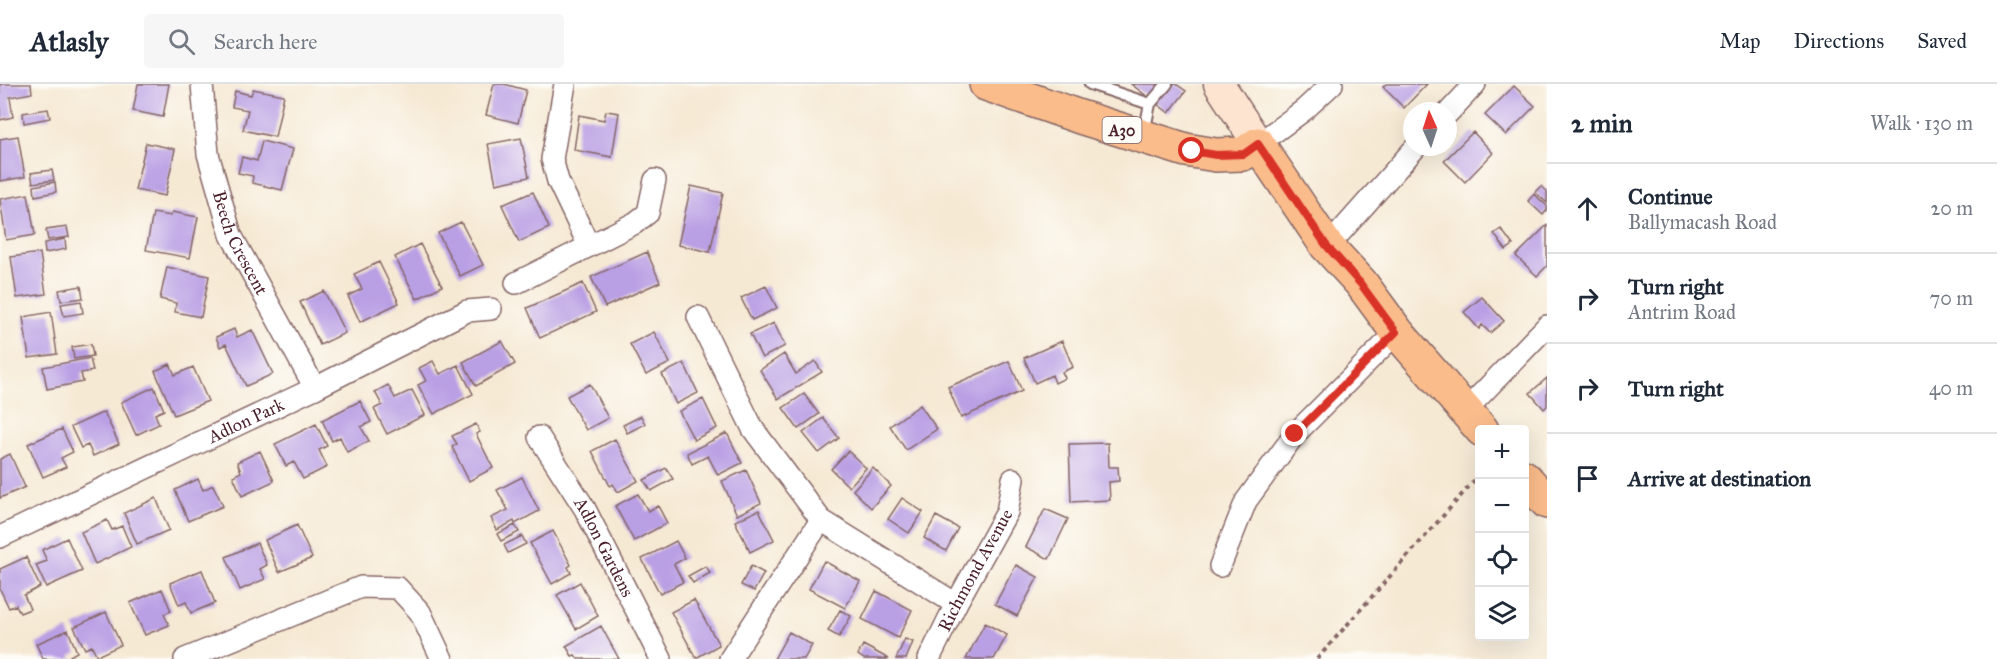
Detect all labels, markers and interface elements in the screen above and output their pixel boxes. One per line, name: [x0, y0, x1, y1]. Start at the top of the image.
search box: [144, 14, 564, 68]
text: Atlasly: [30, 24, 108, 59]
icon: search: [165, 25, 198, 58]
text: Search here: [213, 28, 317, 55]
text: Map: [1720, 28, 1761, 54]
text: Directions: [1794, 28, 1884, 54]
text: Saved: [1917, 28, 1967, 54]
north arrow: [1403, 102, 1457, 156]
text: 2 min: [1571, 107, 1632, 139]
text: Walk · 130 m: [1870, 111, 1973, 135]
road number: A30: [1102, 117, 1142, 143]
route start: [1178, 137, 1204, 163]
text: Continue: [1628, 183, 1713, 210]
street label: Beech Crescent: [208, 188, 273, 299]
icon: ahead: [1571, 192, 1604, 225]
text: 20 m: [1930, 196, 1973, 220]
text: Ballymacash Road: [1628, 210, 1777, 234]
text: Turn right: [1628, 273, 1724, 300]
icon: right: [1571, 282, 1604, 315]
text: 70 m: [1930, 286, 1973, 310]
text: Antrim Road: [1628, 300, 1736, 324]
icon: right: [1571, 372, 1604, 405]
text: Turn right: [1628, 375, 1724, 402]
text: 40 m: [1929, 376, 1973, 400]
street label: Adlon Park: [204, 393, 288, 448]
route end: [1281, 420, 1307, 446]
map controls: [1475, 425, 1529, 641]
button: +: [1475, 425, 1529, 479]
icon: arrive: [1571, 462, 1604, 495]
text: Arrive at destination: [1628, 465, 1811, 492]
button: −: [1475, 479, 1529, 533]
street label: Adlon Gardens: [569, 492, 639, 601]
street label: Richmond Avenue: [933, 505, 1017, 635]
button: locate: [1475, 533, 1529, 587]
button: layers: [1475, 587, 1529, 641]

